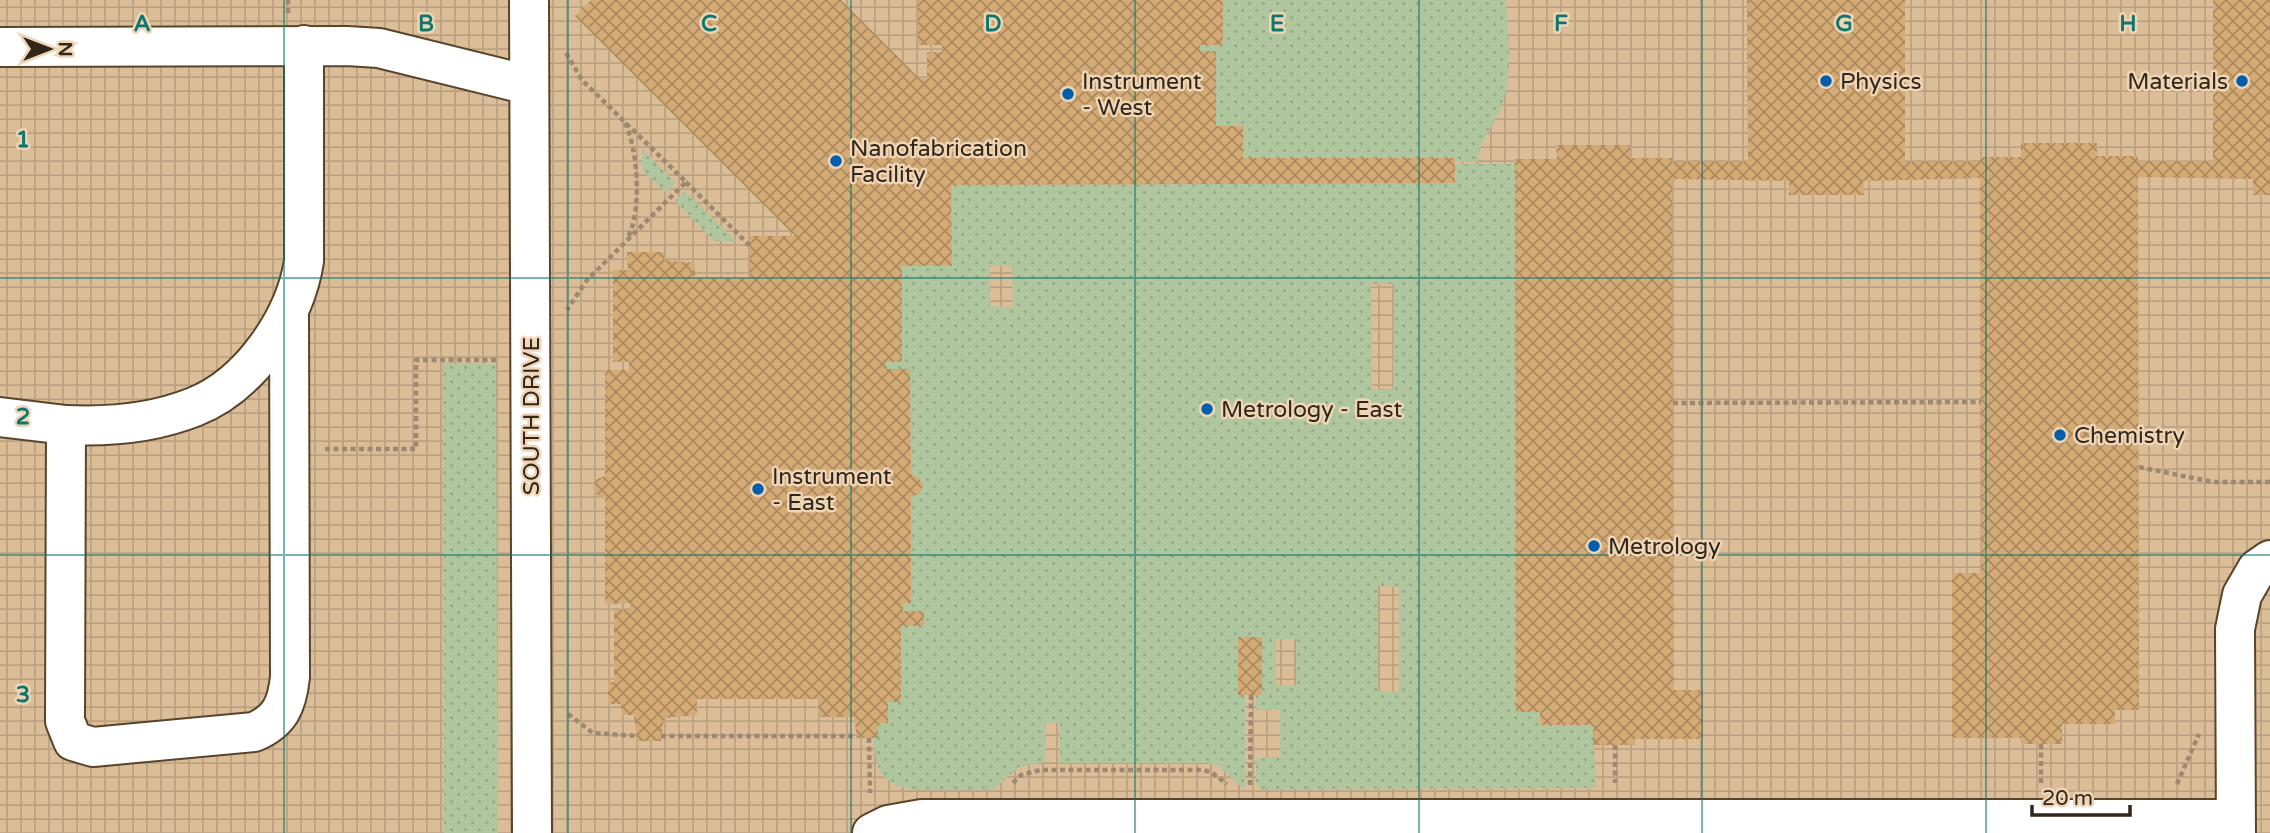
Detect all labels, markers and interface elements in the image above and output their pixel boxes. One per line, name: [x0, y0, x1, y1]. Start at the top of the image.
text: A: [133, 10, 151, 38]
text: B: [418, 10, 434, 38]
text: C: [701, 10, 717, 38]
text: D: [984, 10, 1002, 38]
text: E: [1270, 10, 1284, 38]
text: F: [1554, 10, 1568, 38]
text: G: [1835, 10, 1853, 38]
text: H: [2119, 10, 2137, 38]
north arrow: [14, 14, 84, 84]
text: N: [54, 41, 76, 57]
place label: Instrument - West: [1082, 68, 1202, 122]
place label: Physics: [1840, 68, 1922, 96]
place label: Materials: [2127, 68, 2228, 96]
marker: Physics: [1818, 73, 1834, 89]
marker: Materials: [2234, 73, 2250, 89]
marker: Instrument - West: [1060, 86, 1076, 102]
text: 1: [16, 126, 30, 154]
place label: Nanofabrication Facility: [850, 135, 1027, 189]
marker: Nanofabrication Facility: [828, 153, 844, 169]
street label: SOUTH DRIVE: [518, 337, 546, 495]
place label: Metrology - East: [1221, 396, 1402, 424]
marker: Metrology - East: [1199, 401, 1215, 417]
text: 2: [16, 403, 30, 431]
place label: Chemistry: [2074, 422, 2185, 450]
marker: Chemistry: [2052, 427, 2068, 443]
place label: Instrument - East: [772, 463, 892, 517]
marker: Instrument - East: [750, 481, 766, 497]
place label: Metrology: [1608, 533, 1721, 561]
marker: Metrology: [1586, 538, 1602, 554]
text: 3: [16, 681, 30, 709]
scale bar: [2032, 774, 2130, 818]
text: 20 m: [2042, 786, 2093, 811]

